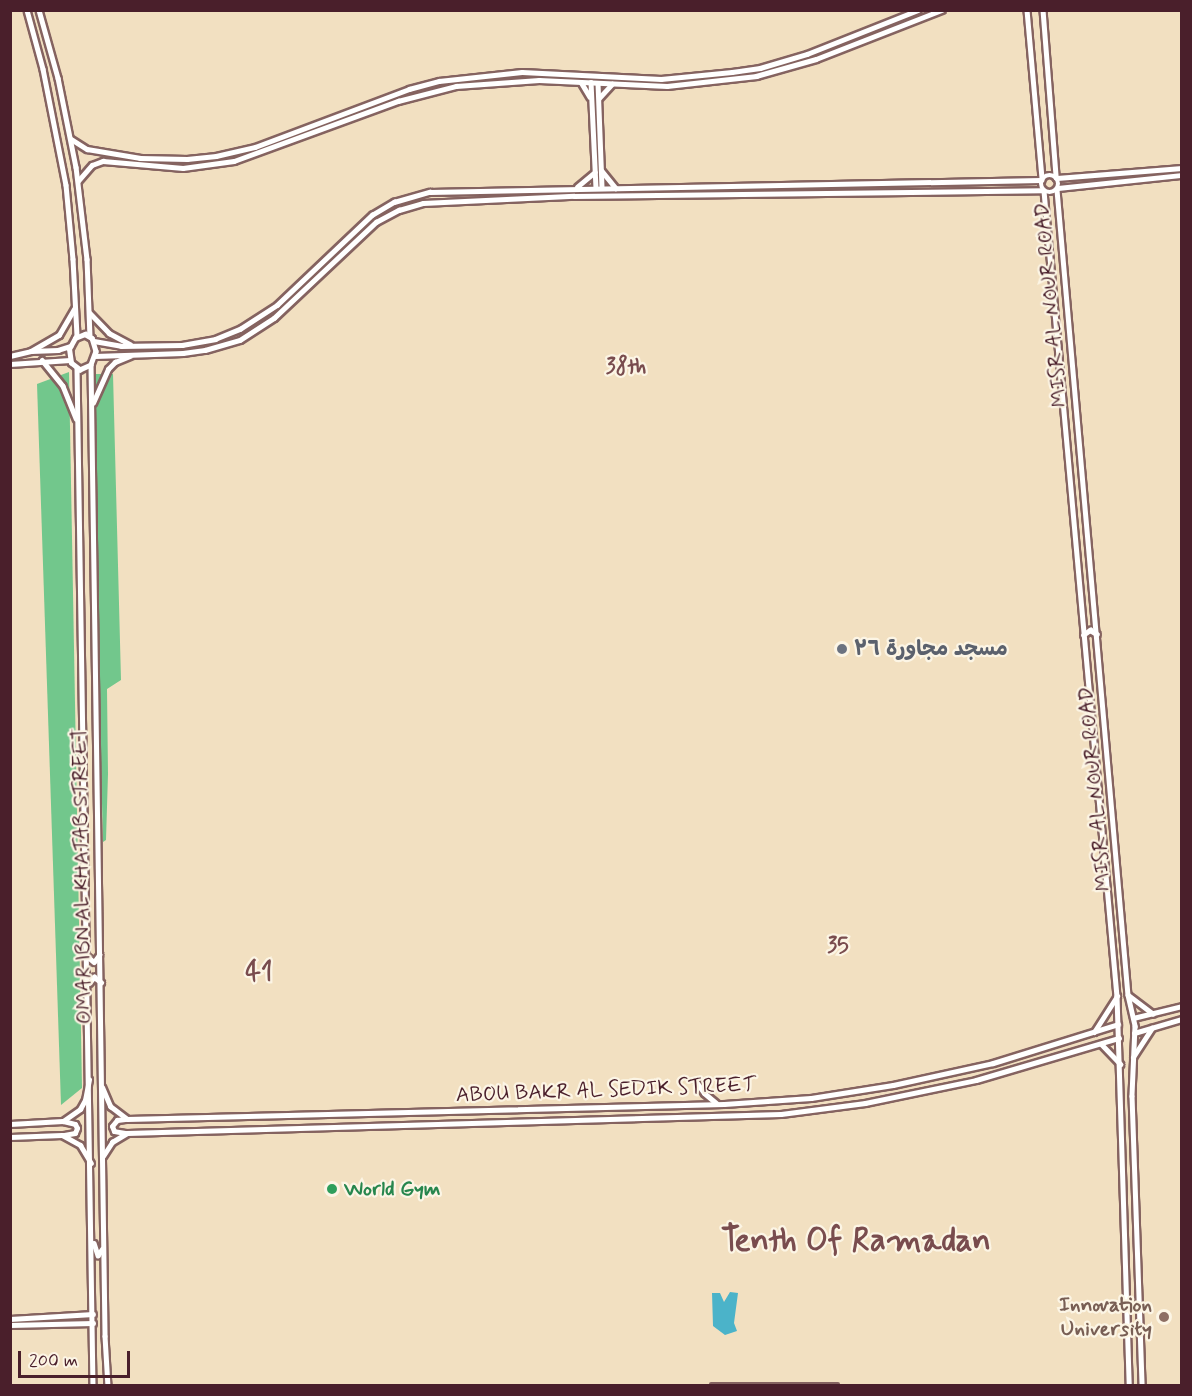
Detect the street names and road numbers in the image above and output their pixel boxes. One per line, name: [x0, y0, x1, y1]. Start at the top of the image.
street label: MISR AL NOUR ROAD: [1030, 202, 1072, 408]
street label: MISR AL NOUR ROAD: [1074, 686, 1116, 892]
street label: OMAR IBN AL KHATAB STREET: [67, 724, 97, 1028]
street label: ABOU BAKR AL SEDIK STREET: [456, 1072, 756, 1108]

